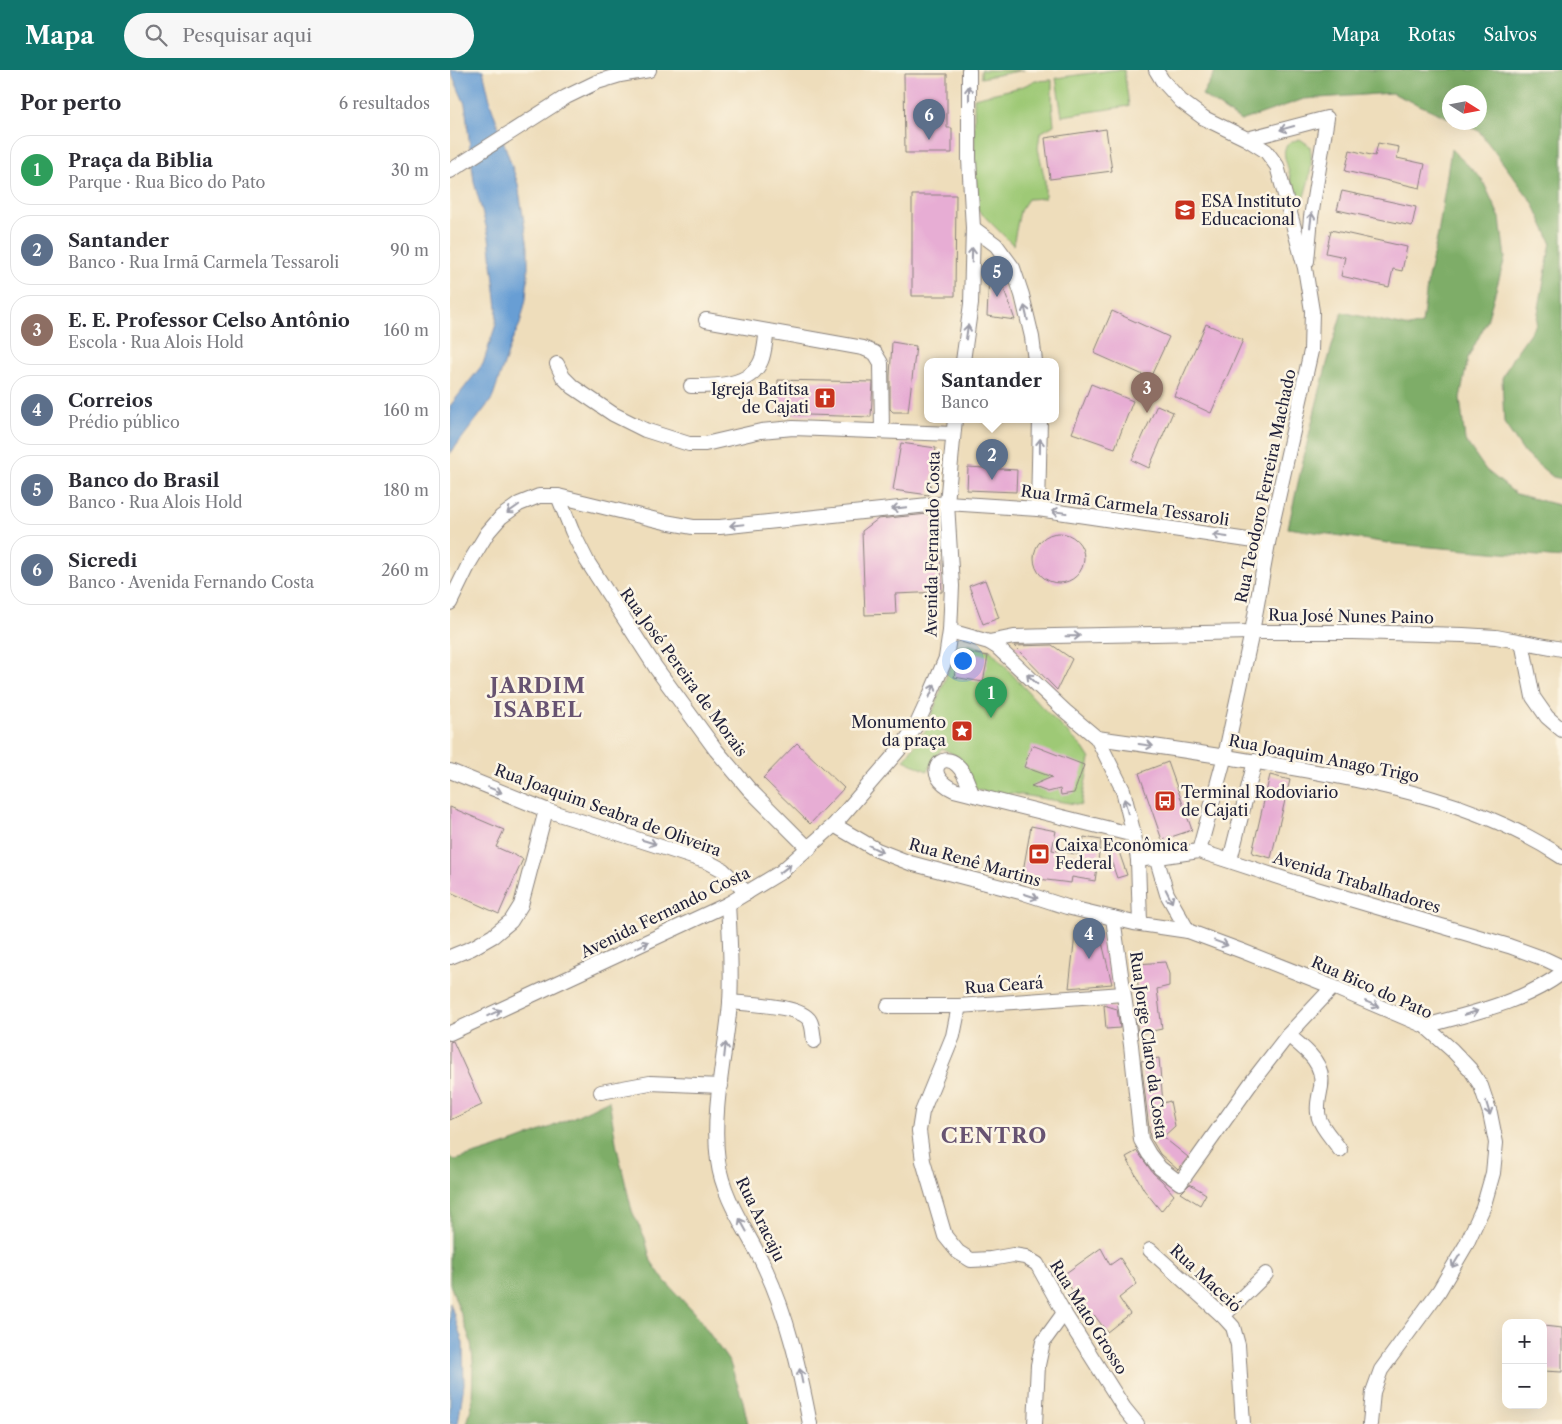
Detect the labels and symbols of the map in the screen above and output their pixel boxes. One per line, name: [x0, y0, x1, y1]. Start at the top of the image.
one-way arrow: [964, 85, 974, 101]
north arrow: [1442, 85, 1487, 130]
pin: 6: [913, 99, 945, 140]
one-way arrow: [1280, 124, 1296, 134]
place label: ESA Instituto Educacional: [1201, 191, 1301, 229]
school or university icon: ESA Instituto Educacional: [1173, 198, 1197, 222]
one-way arrow: [1306, 212, 1316, 228]
one-way arrow: [968, 247, 977, 263]
pin: 5: [981, 256, 1013, 297]
one-way arrow: [1021, 306, 1030, 322]
one-way arrow: [962, 325, 972, 341]
street label: Rua Teodoro Ferreira Machado: [1230, 367, 1300, 605]
pin: 3: [1131, 372, 1163, 413]
place label: Igreja Batitsa de Cajati: [711, 379, 810, 417]
church icon: Igreja Batitsa de Cajati: [813, 386, 837, 410]
one-way arrow: [1035, 438, 1045, 454]
pin: 2: [976, 439, 1008, 480]
street label: Avenida Fernando Costa: [920, 450, 944, 638]
street label: Rua Irmã Carmela Tessaroli: [1020, 480, 1231, 530]
one-way arrow: [891, 503, 907, 513]
one-way arrow: [506, 504, 520, 514]
one-way arrow: [1052, 507, 1068, 517]
one-way arrow: [729, 520, 745, 530]
one-way arrow: [1213, 530, 1229, 540]
street label: Rua José Pereira de Morais: [616, 584, 752, 760]
street label: Rua José Nunes Paino: [1268, 605, 1434, 627]
one-way arrow: [1064, 631, 1080, 641]
your location: [950, 648, 976, 674]
district label: JARDIM ISABEL: [486, 673, 586, 722]
one-way arrow: [1026, 673, 1038, 685]
pin: 1: [975, 677, 1007, 718]
one-way arrow: [928, 684, 937, 699]
place label: Monumento da praça: [851, 712, 947, 750]
place icon: Monumento da praça: [950, 719, 974, 743]
street label: Rua Joaquim Anago Trigo: [1227, 730, 1421, 786]
one-way arrow: [1137, 740, 1153, 750]
street label: Rua Joaquim Seabra de Oliveira: [492, 760, 725, 861]
place label: Terminal Rodoviario de Cajati: [1181, 782, 1338, 820]
one-way arrow: [487, 785, 502, 795]
bus stop icon: Terminal Rodoviario de Cajati: [1153, 789, 1177, 813]
one-way arrow: [1121, 799, 1131, 815]
street label: Rua Renê Martins: [907, 834, 1043, 890]
place label: Caixa Econômica Federal: [1055, 835, 1189, 873]
one-way arrow: [640, 838, 656, 848]
bank icon: Caixa Econômica Federal: [1027, 842, 1051, 866]
one-way arrow: [868, 845, 883, 854]
street label: Avenida Trabalhadores: [1270, 847, 1443, 917]
street label: Avenida Fernando Costa: [576, 862, 753, 962]
one-way arrow: [778, 863, 791, 874]
one-way arrow: [1165, 888, 1174, 903]
one-way arrow: [1023, 891, 1039, 901]
pin: 4: [1073, 918, 1105, 959]
one-way arrow: [1213, 939, 1228, 948]
one-way arrow: [634, 940, 649, 949]
street label: Rua Jorge Claro da Costa: [1126, 950, 1172, 1141]
street label: Rua Bico do Pato: [1308, 951, 1436, 1023]
street label: Rua Ceará: [964, 972, 1045, 998]
one-way arrow: [1364, 999, 1379, 1009]
one-way arrow: [1463, 1007, 1479, 1017]
one-way arrow: [486, 1008, 501, 1017]
one-way arrow: [720, 1043, 730, 1059]
one-way arrow: [1483, 1099, 1493, 1115]
district label: CENTRO: [941, 1123, 1047, 1148]
street label: Rua Aracaju: [732, 1173, 790, 1265]
one-way arrow: [738, 1218, 747, 1233]
street label: Rua Maceió: [1166, 1240, 1246, 1316]
one-way arrow: [1451, 1254, 1461, 1268]
street label: Rua Mato Grosso: [1046, 1256, 1132, 1378]
one-way arrow: [795, 1369, 805, 1385]

